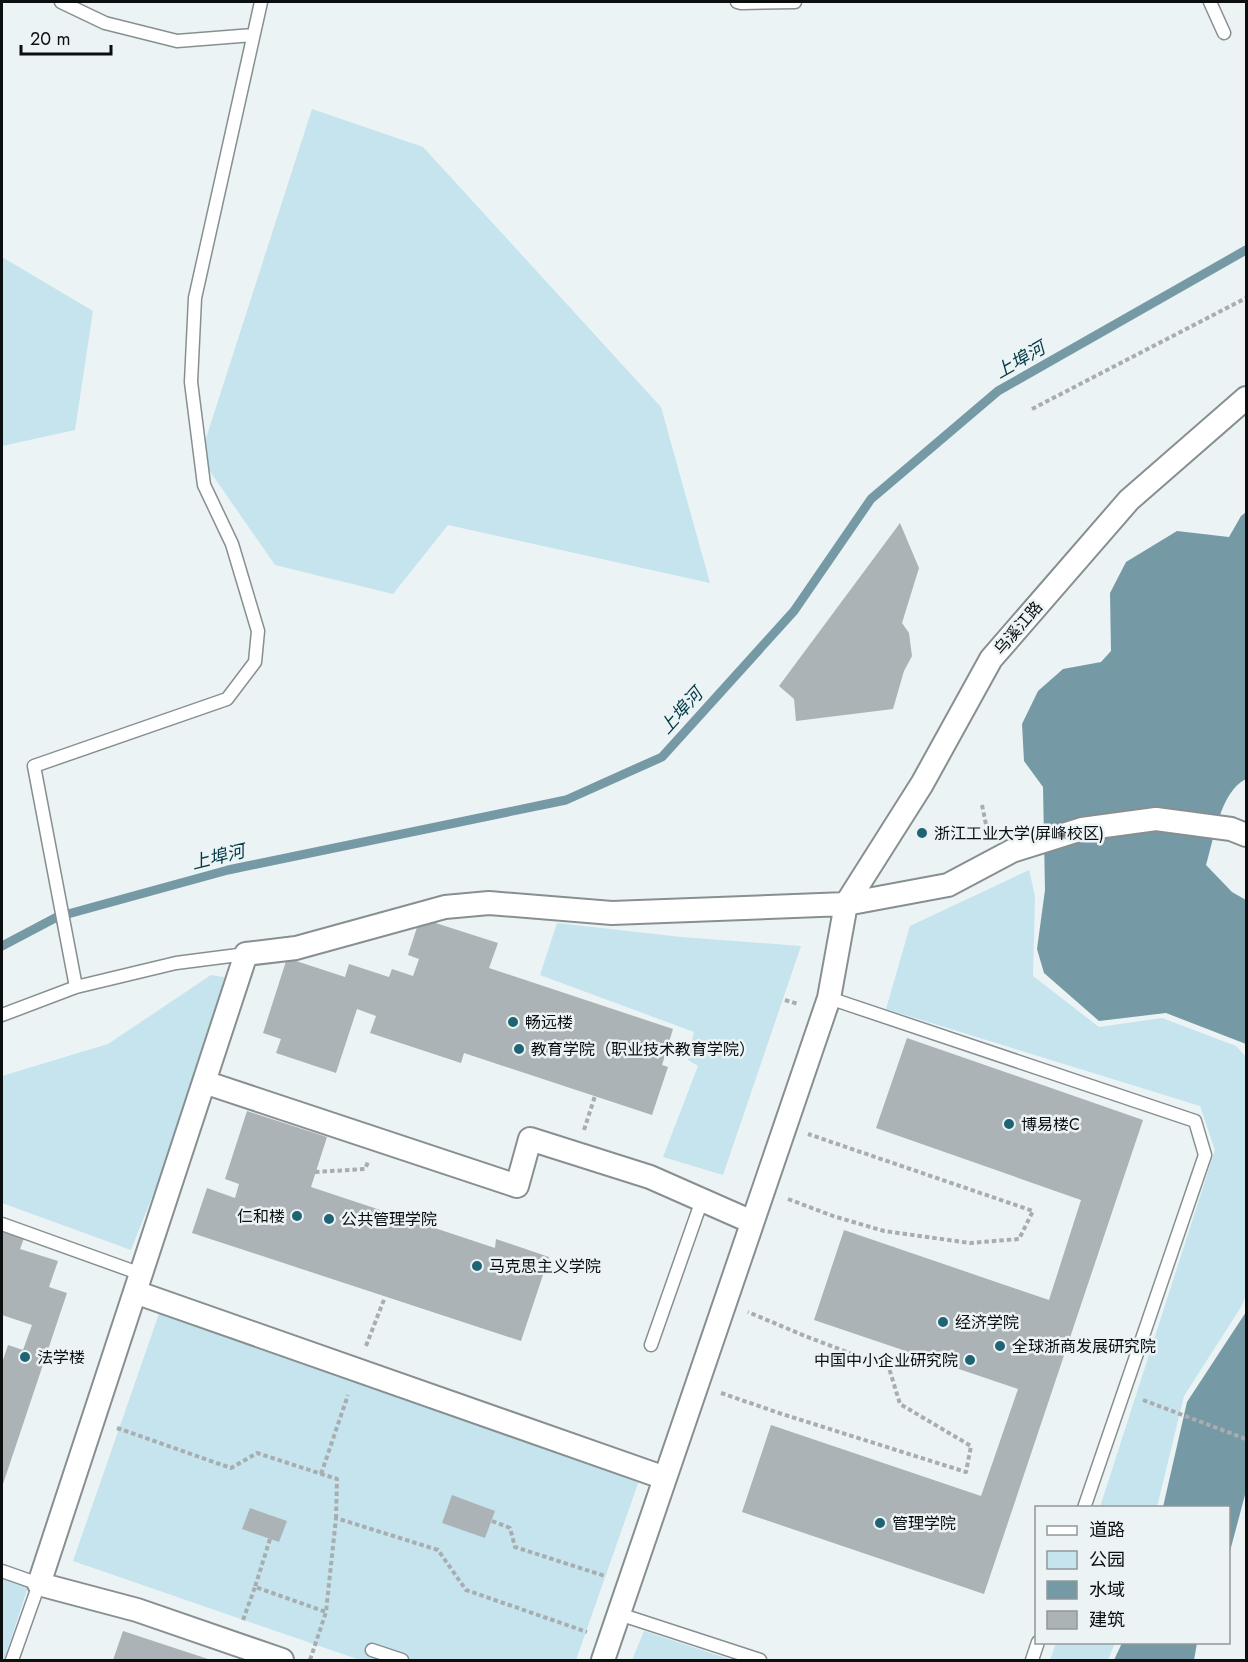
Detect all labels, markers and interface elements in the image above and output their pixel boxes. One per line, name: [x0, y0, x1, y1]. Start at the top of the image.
scale bar: [21, 18, 111, 56]
text: 20 m: [30, 26, 70, 52]
water label: 上埠河: [990, 334, 1052, 385]
street label: 乌溪江路: [988, 596, 1048, 660]
water label: 上埠河: [653, 680, 711, 740]
place label: 浙江工业大学(屏峰校区): [934, 822, 1104, 845]
marker: 浙江工业大学(屏峰校区): [915, 826, 929, 840]
water label: 上埠河: [189, 837, 250, 876]
place label: 畅远楼: [525, 1011, 573, 1034]
marker: 畅远楼: [506, 1015, 520, 1029]
place label: 教育学院（职业技术教育学院）: [531, 1038, 755, 1061]
marker: 教育学院（职业技术教育学院）: [512, 1042, 526, 1056]
place label: 博易楼C: [1021, 1113, 1080, 1136]
marker: 博易楼C: [1002, 1117, 1016, 1131]
place label: 仁和楼: [237, 1205, 285, 1228]
place label: 公共管理学院: [341, 1208, 437, 1231]
marker: 仁和楼: [290, 1209, 304, 1223]
marker: 公共管理学院: [322, 1212, 336, 1226]
place label: 马克思主义学院: [489, 1255, 601, 1278]
marker: 马克思主义学院: [470, 1259, 484, 1273]
place label: 经济学院: [955, 1311, 1019, 1334]
marker: 经济学院: [936, 1315, 950, 1329]
place label: 全球浙商发展研究院: [1012, 1335, 1156, 1358]
marker: 全球浙商发展研究院: [993, 1339, 1007, 1353]
place label: 法学楼: [37, 1346, 85, 1369]
place label: 中国中小企业研究院: [814, 1349, 958, 1372]
marker: 法学楼: [18, 1350, 32, 1364]
marker: 中国中小企业研究院: [963, 1353, 977, 1367]
legend: [1035, 1506, 1230, 1644]
place label: 管理学院: [892, 1512, 956, 1535]
marker: 管理学院: [873, 1516, 887, 1530]
text: 道路: [1089, 1517, 1125, 1543]
text: 公园: [1089, 1547, 1125, 1573]
text: 水域: [1089, 1577, 1125, 1603]
text: 建筑: [1089, 1607, 1125, 1633]

